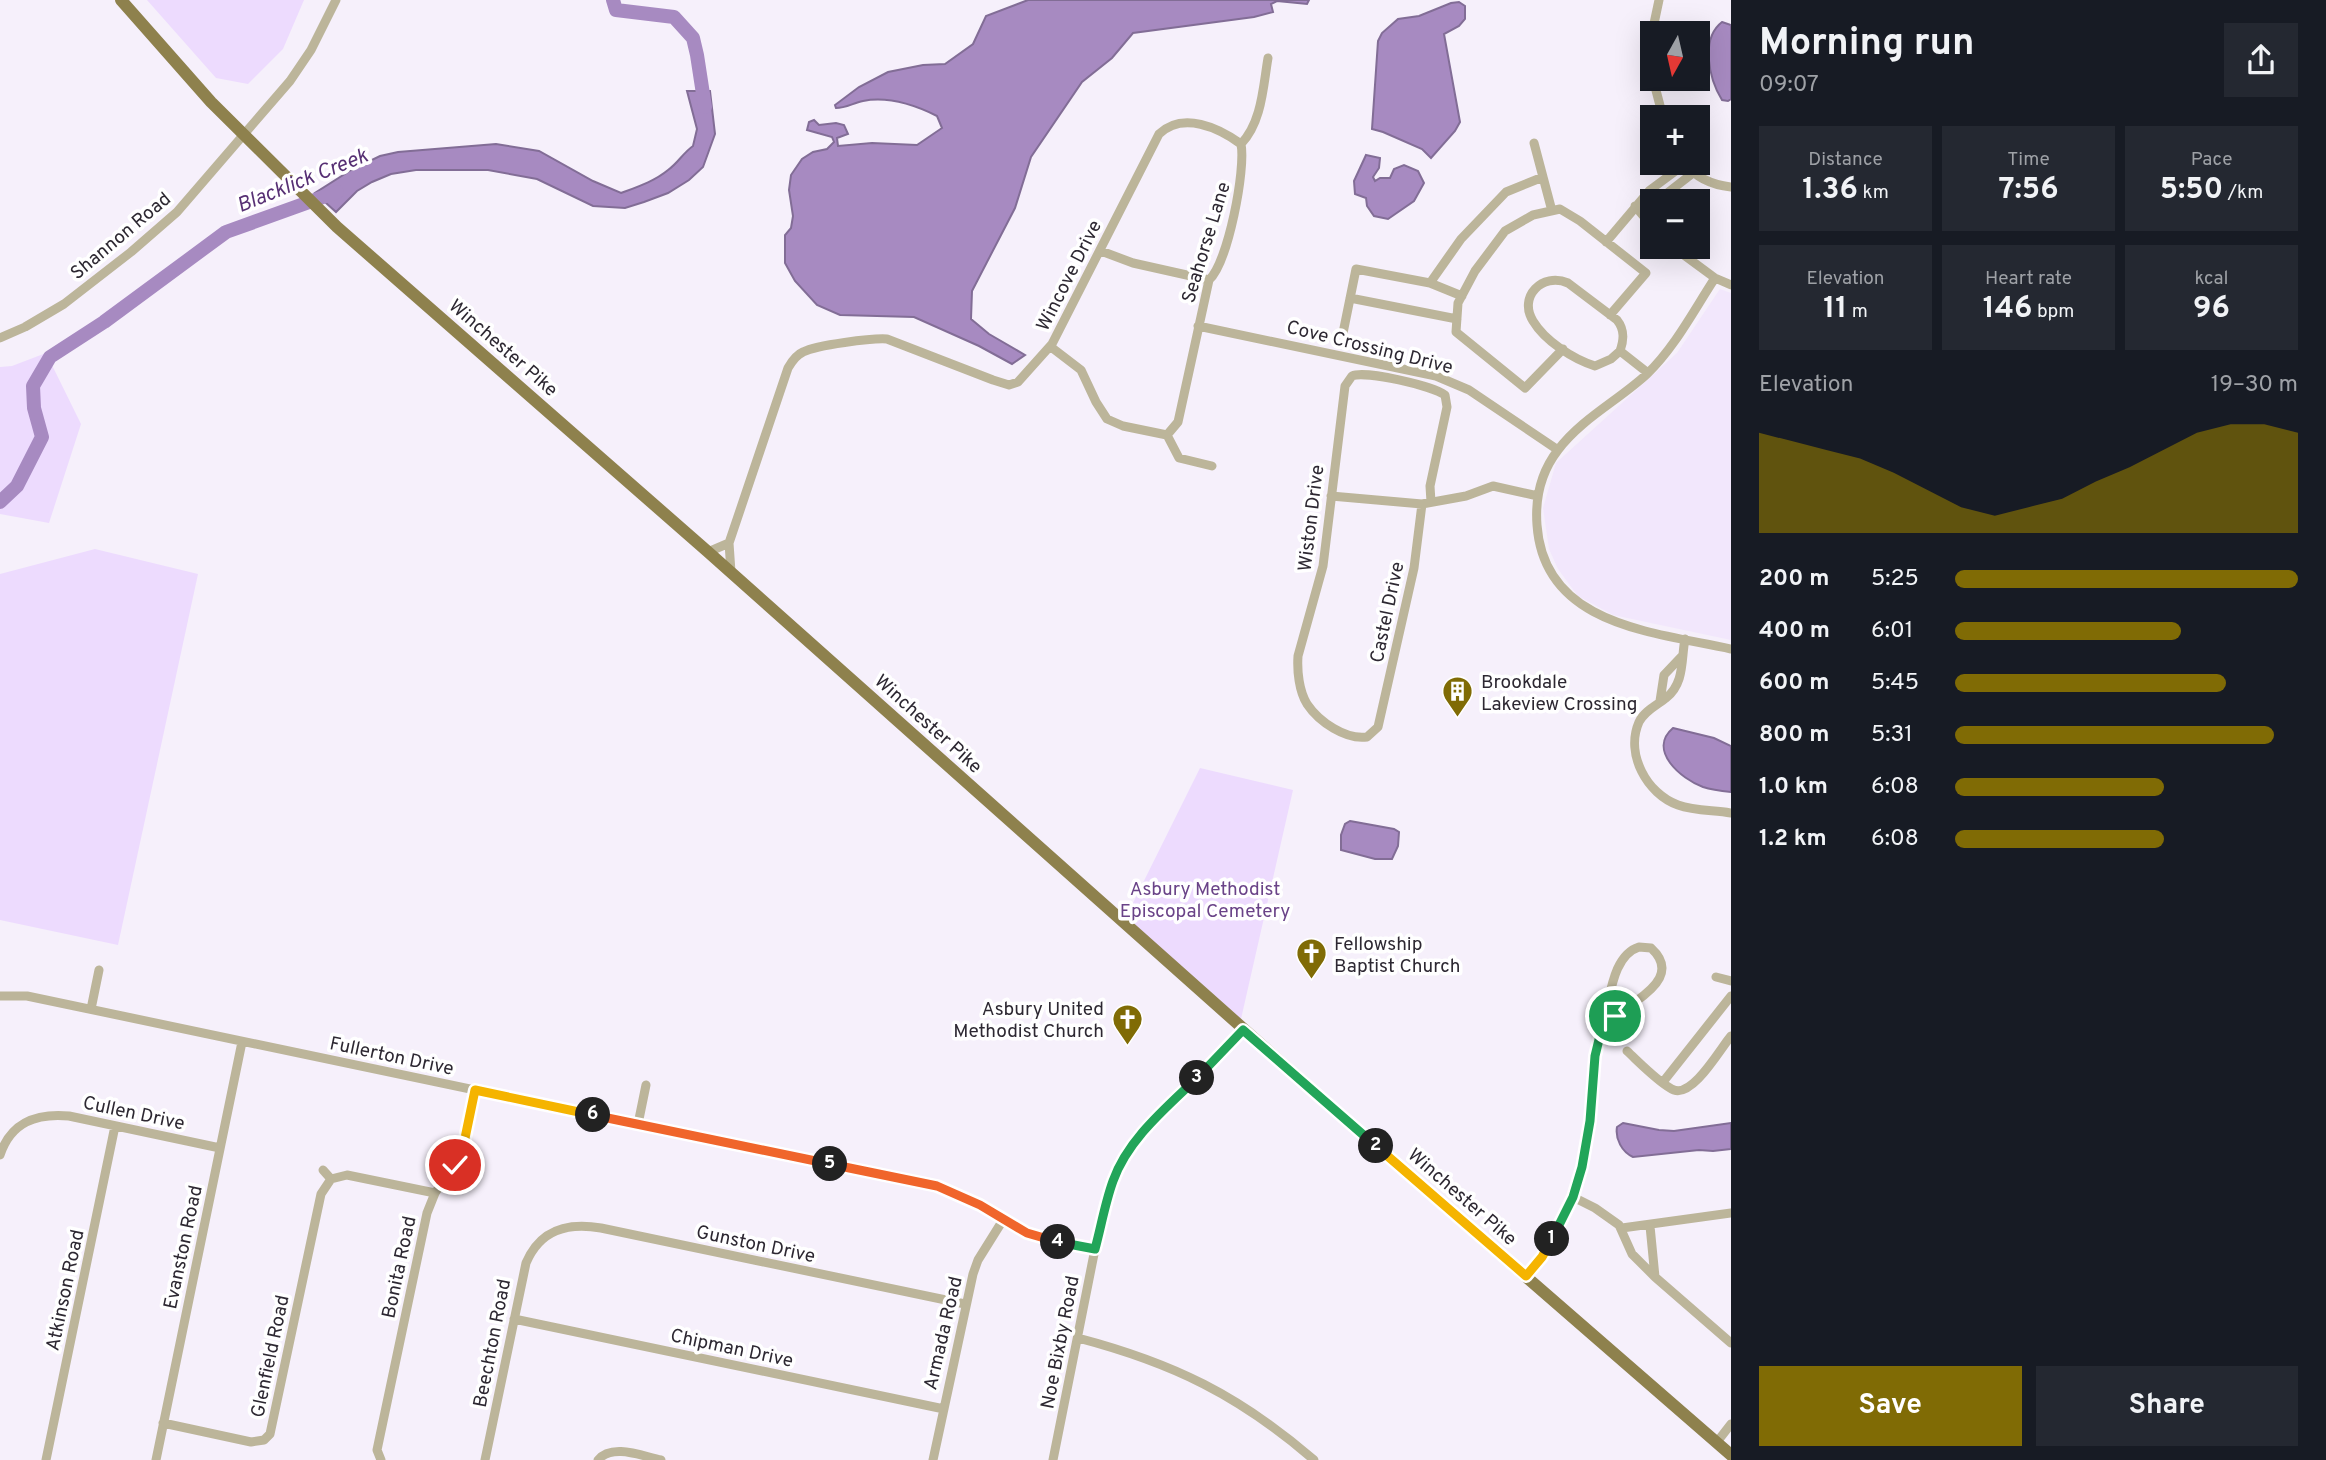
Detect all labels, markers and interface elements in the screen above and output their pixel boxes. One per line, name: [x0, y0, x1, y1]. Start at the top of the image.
text: Morning run: [1759, 20, 1975, 69]
north arrow: [1640, 21, 1710, 91]
map controls: [1640, 21, 1710, 259]
button: share: [2224, 23, 2298, 97]
text: 09:07: [1759, 71, 1819, 100]
button: +: [1640, 105, 1710, 175]
water label: Blacklick Creek: [233, 143, 372, 220]
text: Distance: [1808, 148, 1883, 172]
text: Time: [2007, 148, 2050, 172]
text: Pace: [2191, 148, 2232, 172]
text: 1.36: [1802, 172, 1858, 209]
text: 7:56: [1998, 172, 2059, 209]
text: 5:50: [2160, 172, 2223, 209]
street label: Seahorse Lane: [1177, 179, 1237, 306]
text: km: [1858, 181, 1889, 205]
text: /km: [2223, 181, 2263, 205]
street label: Shannon Road: [66, 187, 176, 286]
button: −: [1640, 189, 1710, 259]
street label: Wincove Drive: [1032, 216, 1108, 335]
text: Elevation: [1806, 267, 1885, 291]
text: Heart rate: [1985, 267, 2072, 291]
text: kcal: [2195, 267, 2228, 291]
text: 11: [1823, 291, 1847, 328]
text: 146: [1983, 291, 2032, 328]
text: 96: [2193, 291, 2230, 328]
street label: Winchester Pike: [443, 295, 562, 402]
text: m: [1847, 300, 1868, 324]
text: bpm: [2032, 300, 2074, 324]
street label: Cove Crossing Drive: [1284, 316, 1455, 380]
text: Elevation: [1759, 371, 1854, 400]
text: 19–30 m: [2211, 371, 2298, 400]
street label: Wiston Drive: [1294, 464, 1330, 573]
street label: Castel Drive: [1366, 560, 1410, 665]
text: 200 m: [1759, 565, 1829, 594]
text: 5:25: [1871, 565, 1919, 594]
text: 400 m: [1759, 617, 1830, 646]
text: 6:01: [1871, 617, 1913, 646]
text: 600 m: [1759, 669, 1829, 698]
text: 5:45: [1871, 669, 1919, 698]
street label: Winchester Pike: [869, 670, 987, 779]
place label: Brookdale Lakeview Crossing: [1481, 671, 1638, 717]
building icon: Brookdale Lakeview Crossing: [1441, 675, 1475, 719]
text: 800 m: [1759, 721, 1829, 750]
text: 5:31: [1871, 721, 1913, 750]
text: 1.0 km: [1759, 773, 1828, 802]
text: 6:08: [1871, 773, 1919, 802]
text: 1.2 km: [1759, 825, 1827, 854]
text: 6:08: [1871, 825, 1919, 854]
park label: Asbury Methodist Episcopal Cemetery: [1120, 878, 1290, 924]
place label: Fellowship Baptist Church: [1334, 933, 1460, 979]
church icon: Fellowship Baptist Church: [1294, 937, 1328, 981]
pin: [1585, 986, 1645, 1046]
icon: arrive: [1596, 997, 1634, 1035]
place label: Asbury United Methodist Church: [953, 998, 1104, 1044]
church icon: Asbury United Methodist Church: [1110, 1002, 1144, 1046]
street label: Fullerton Drive: [327, 1032, 456, 1082]
pin: 3: [1180, 1060, 1214, 1096]
text: 3: [1191, 1065, 1202, 1089]
street label: Cullen Drive: [80, 1091, 187, 1136]
pin: 6: [576, 1098, 610, 1132]
text: 6: [587, 1102, 598, 1126]
pin: 2: [1358, 1128, 1394, 1164]
text: 2: [1370, 1133, 1381, 1157]
pin: [425, 1135, 485, 1195]
street label: Winchester Pike: [1402, 1144, 1521, 1251]
icon: check: [436, 1146, 474, 1184]
pin: 5: [812, 1146, 848, 1182]
text: 5: [824, 1151, 835, 1175]
street label: Evanston Road: [159, 1183, 209, 1312]
street label: Bonita Road: [377, 1214, 423, 1321]
street label: Gunston Drive: [694, 1221, 817, 1269]
pin: 1: [1534, 1222, 1570, 1256]
pin: 4: [1040, 1224, 1076, 1260]
text: 1: [1548, 1226, 1555, 1250]
street label: Atkinson Road: [41, 1228, 91, 1353]
text: 4: [1051, 1229, 1064, 1253]
street label: Armada Road: [919, 1274, 969, 1393]
street label: Noe Bixby Road: [1036, 1274, 1086, 1411]
street label: Beechton Road: [469, 1277, 517, 1410]
street label: Glenfield Road: [246, 1293, 296, 1420]
street label: Chipman Drive: [668, 1324, 795, 1374]
button: Save: [1759, 1366, 2022, 1446]
button: Share: [2036, 1366, 2298, 1446]

